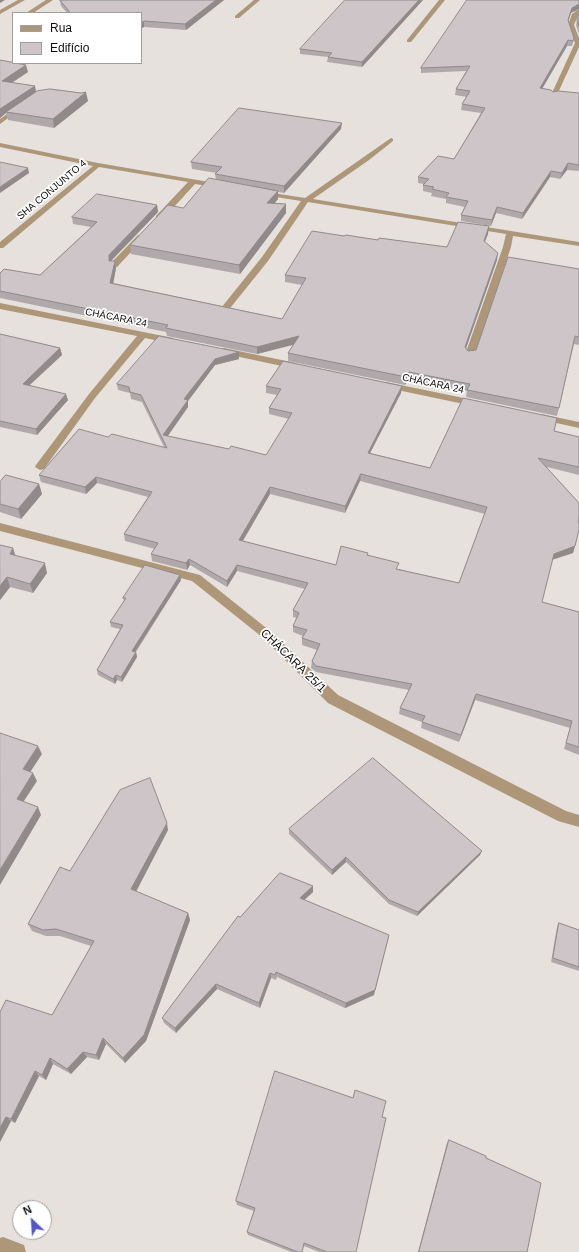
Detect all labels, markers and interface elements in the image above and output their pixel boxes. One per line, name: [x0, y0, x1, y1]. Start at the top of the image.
legend: [12, 12, 142, 64]
text: Rua: [50, 21, 72, 35]
text: Edifício: [50, 41, 89, 55]
street label: SHA CONJUNTO 4: [15, 157, 89, 223]
street label: CHÁCARA 24: [84, 306, 148, 330]
street label: CHÁCARA 24: [401, 372, 465, 396]
street label: CHÁCARA 25/1: [257, 626, 329, 696]
north arrow: [12, 1200, 52, 1240]
text: N: [21, 1203, 33, 1217]

